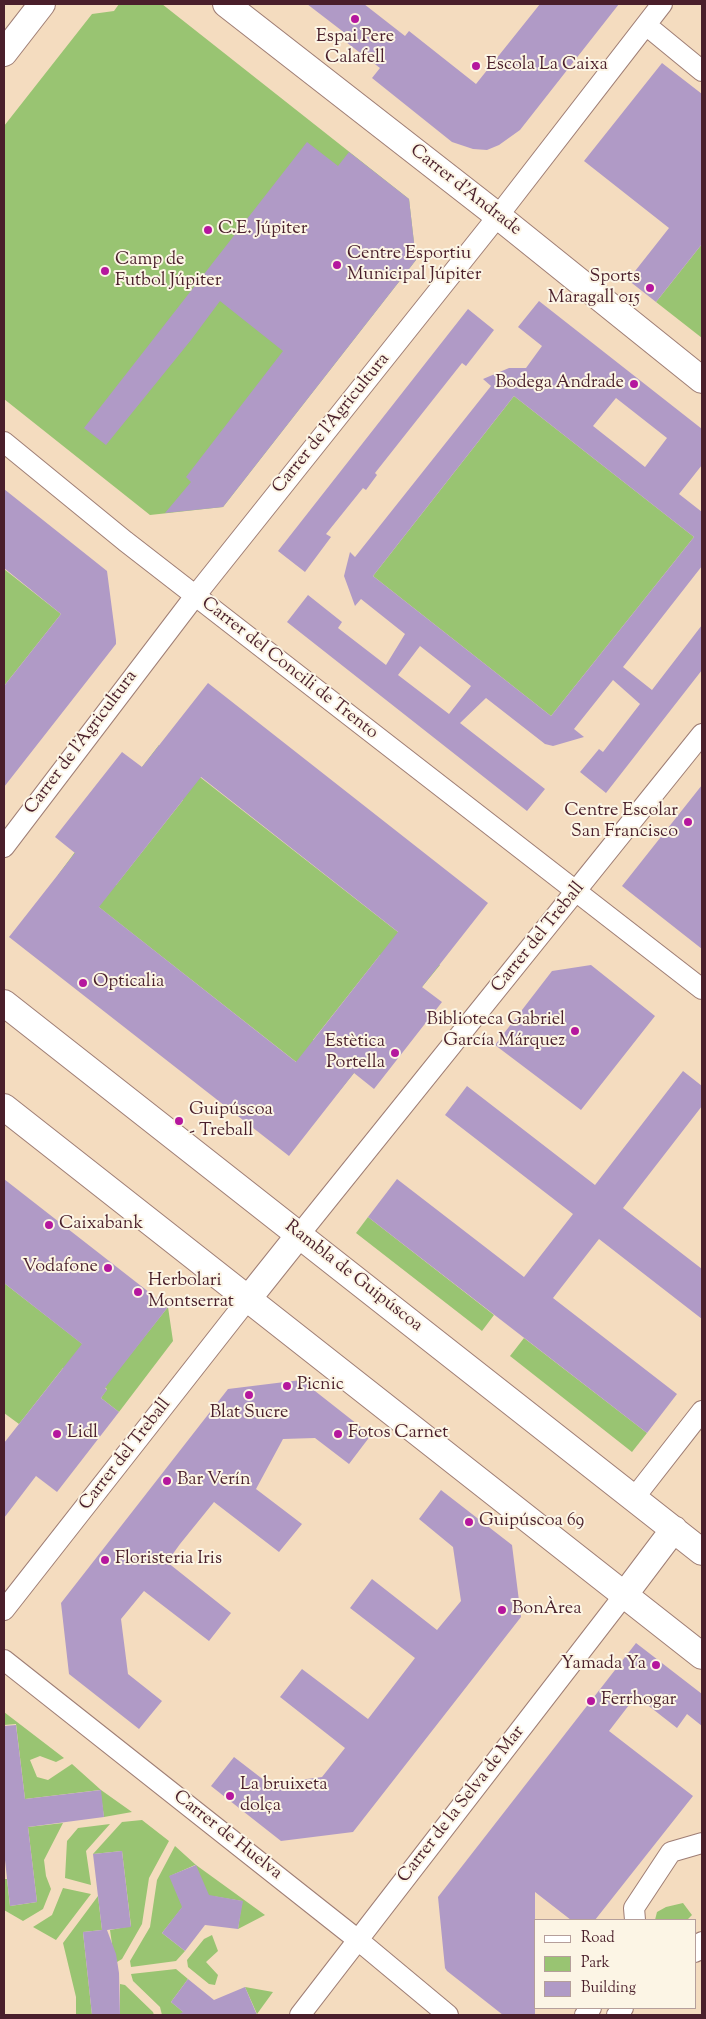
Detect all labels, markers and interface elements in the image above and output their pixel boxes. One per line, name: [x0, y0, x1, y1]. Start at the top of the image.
marker: Espai Pere Calafell: [349, 13, 361, 25]
place label: Espai Pere Calafell: [316, 27, 394, 70]
place label: Escola La Caixa: [486, 55, 608, 77]
marker: Escola La Caixa: [470, 60, 482, 72]
street label: Carrer d'Andrade: [405, 141, 525, 241]
place label: C.E. Júpiter: [218, 219, 307, 241]
marker: C.E. Júpiter: [202, 224, 214, 236]
place label: Centre Esportiu Municipal Júpiter: [347, 244, 481, 286]
place label: Camp de Futbol Júpiter: [115, 250, 221, 292]
marker: Centre Esportiu Municipal Júpiter: [331, 259, 343, 271]
marker: Camp de Futbol Júpiter: [99, 265, 111, 277]
place label: Sports Maragall 015: [548, 267, 640, 310]
marker: Sports Maragall 015: [644, 282, 656, 294]
street label: Carrer de l'Agricultura: [269, 349, 395, 499]
place label: Bodega Andrade: [495, 373, 624, 395]
marker: Bodega Andrade: [628, 378, 640, 390]
street label: Carrer del Concili de Trento: [196, 593, 382, 745]
street label: Carrer de l'Agricultura: [21, 667, 143, 819]
place label: Centre Escolar San Francisco: [564, 801, 678, 844]
marker: Centre Escolar San Francisco: [682, 816, 694, 828]
street label: Carrer del Treball: [488, 878, 590, 998]
place label: Opticalia: [93, 972, 164, 994]
marker: Opticalia: [77, 977, 89, 989]
place label: Biblioteca Gabriel García Márquez: [427, 1010, 565, 1052]
marker: Biblioteca Gabriel García Márquez: [569, 1025, 581, 1037]
place label: Estètica Portella: [325, 1032, 385, 1074]
marker: Estètica Portella: [389, 1047, 401, 1059]
place label: Guipúscoa - Treball: [189, 1100, 273, 1142]
marker: Guipúscoa - Treball: [173, 1115, 185, 1127]
place label: Caixabank: [59, 1214, 143, 1236]
street label: Rambla de Guipúscoa: [280, 1217, 426, 1337]
marker: Caixabank: [43, 1219, 55, 1231]
place label: Vodafone: [22, 1257, 98, 1279]
marker: Vodafone: [102, 1262, 114, 1274]
place label: Herbolari Montserrat: [148, 1271, 234, 1314]
marker: Herbolari Montserrat: [132, 1286, 144, 1298]
place label: Picnic: [297, 1375, 344, 1397]
marker: Picnic: [281, 1380, 293, 1392]
marker: Blat Sucre: [243, 1389, 255, 1401]
street label: Carrer del Treball: [76, 1395, 176, 1515]
place label: Blat Sucre: [210, 1403, 288, 1425]
place label: Lidl: [67, 1423, 98, 1445]
place label: Fotos Carnet: [348, 1423, 448, 1445]
marker: Lidl: [51, 1428, 63, 1440]
marker: Fotos Carnet: [332, 1428, 344, 1440]
place label: Bar Verín: [177, 1470, 251, 1492]
marker: Bar Verín: [161, 1475, 173, 1487]
place label: Guipúscoa 69: [479, 1511, 584, 1533]
marker: Guipúscoa 69: [463, 1516, 475, 1528]
place label: Floristeria Iris: [115, 1549, 222, 1571]
marker: Floristeria Iris: [99, 1554, 111, 1566]
place label: BonÀrea: [512, 1599, 582, 1621]
marker: BonÀrea: [496, 1604, 508, 1616]
place label: Yamada Ya: [561, 1654, 646, 1676]
marker: Yamada Ya: [650, 1659, 662, 1671]
place label: Ferrhogar: [601, 1690, 676, 1712]
marker: Ferrhogar: [585, 1695, 597, 1707]
street label: Carrer de la Selva de Mar: [394, 1722, 530, 1888]
place label: La bruixeta dolça: [240, 1775, 328, 1818]
street label: Carrer de Huelva: [168, 1787, 286, 1885]
marker: La bruixeta dolça: [224, 1790, 236, 1802]
legend: [534, 1919, 696, 2009]
text: Road: [581, 1928, 615, 1949]
text: Park: [581, 1953, 610, 1974]
text: Building: [581, 1978, 636, 1999]

